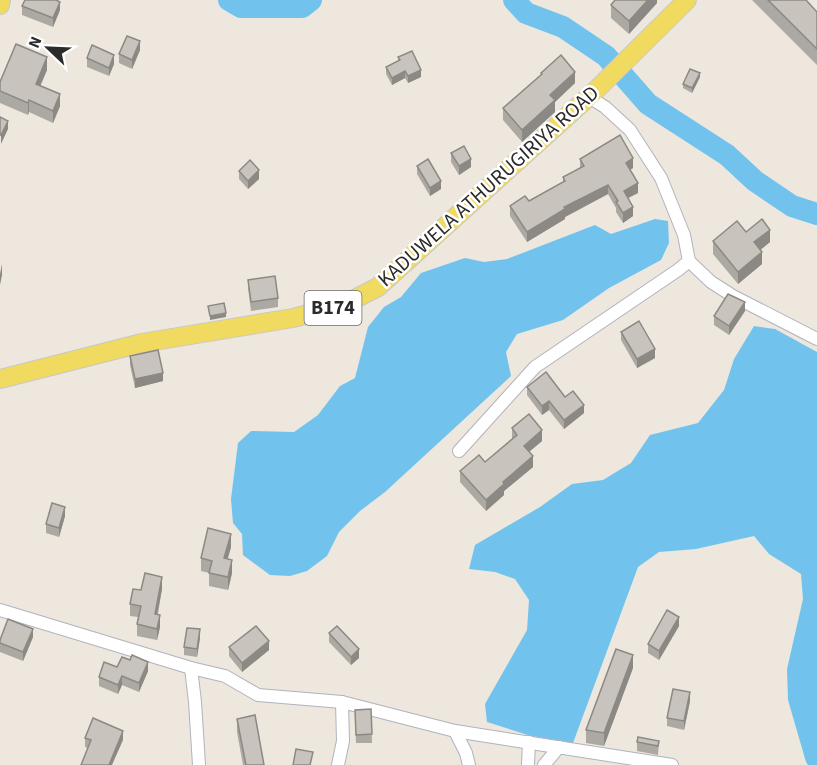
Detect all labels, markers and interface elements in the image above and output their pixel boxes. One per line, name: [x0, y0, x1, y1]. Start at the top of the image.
north arrow: [18, 18, 78, 78]
text: N: [23, 33, 47, 52]
street label: KADUWELA ATHURUGIRIYA ROAD: [371, 78, 605, 294]
road number: B174: [304, 291, 362, 325]

